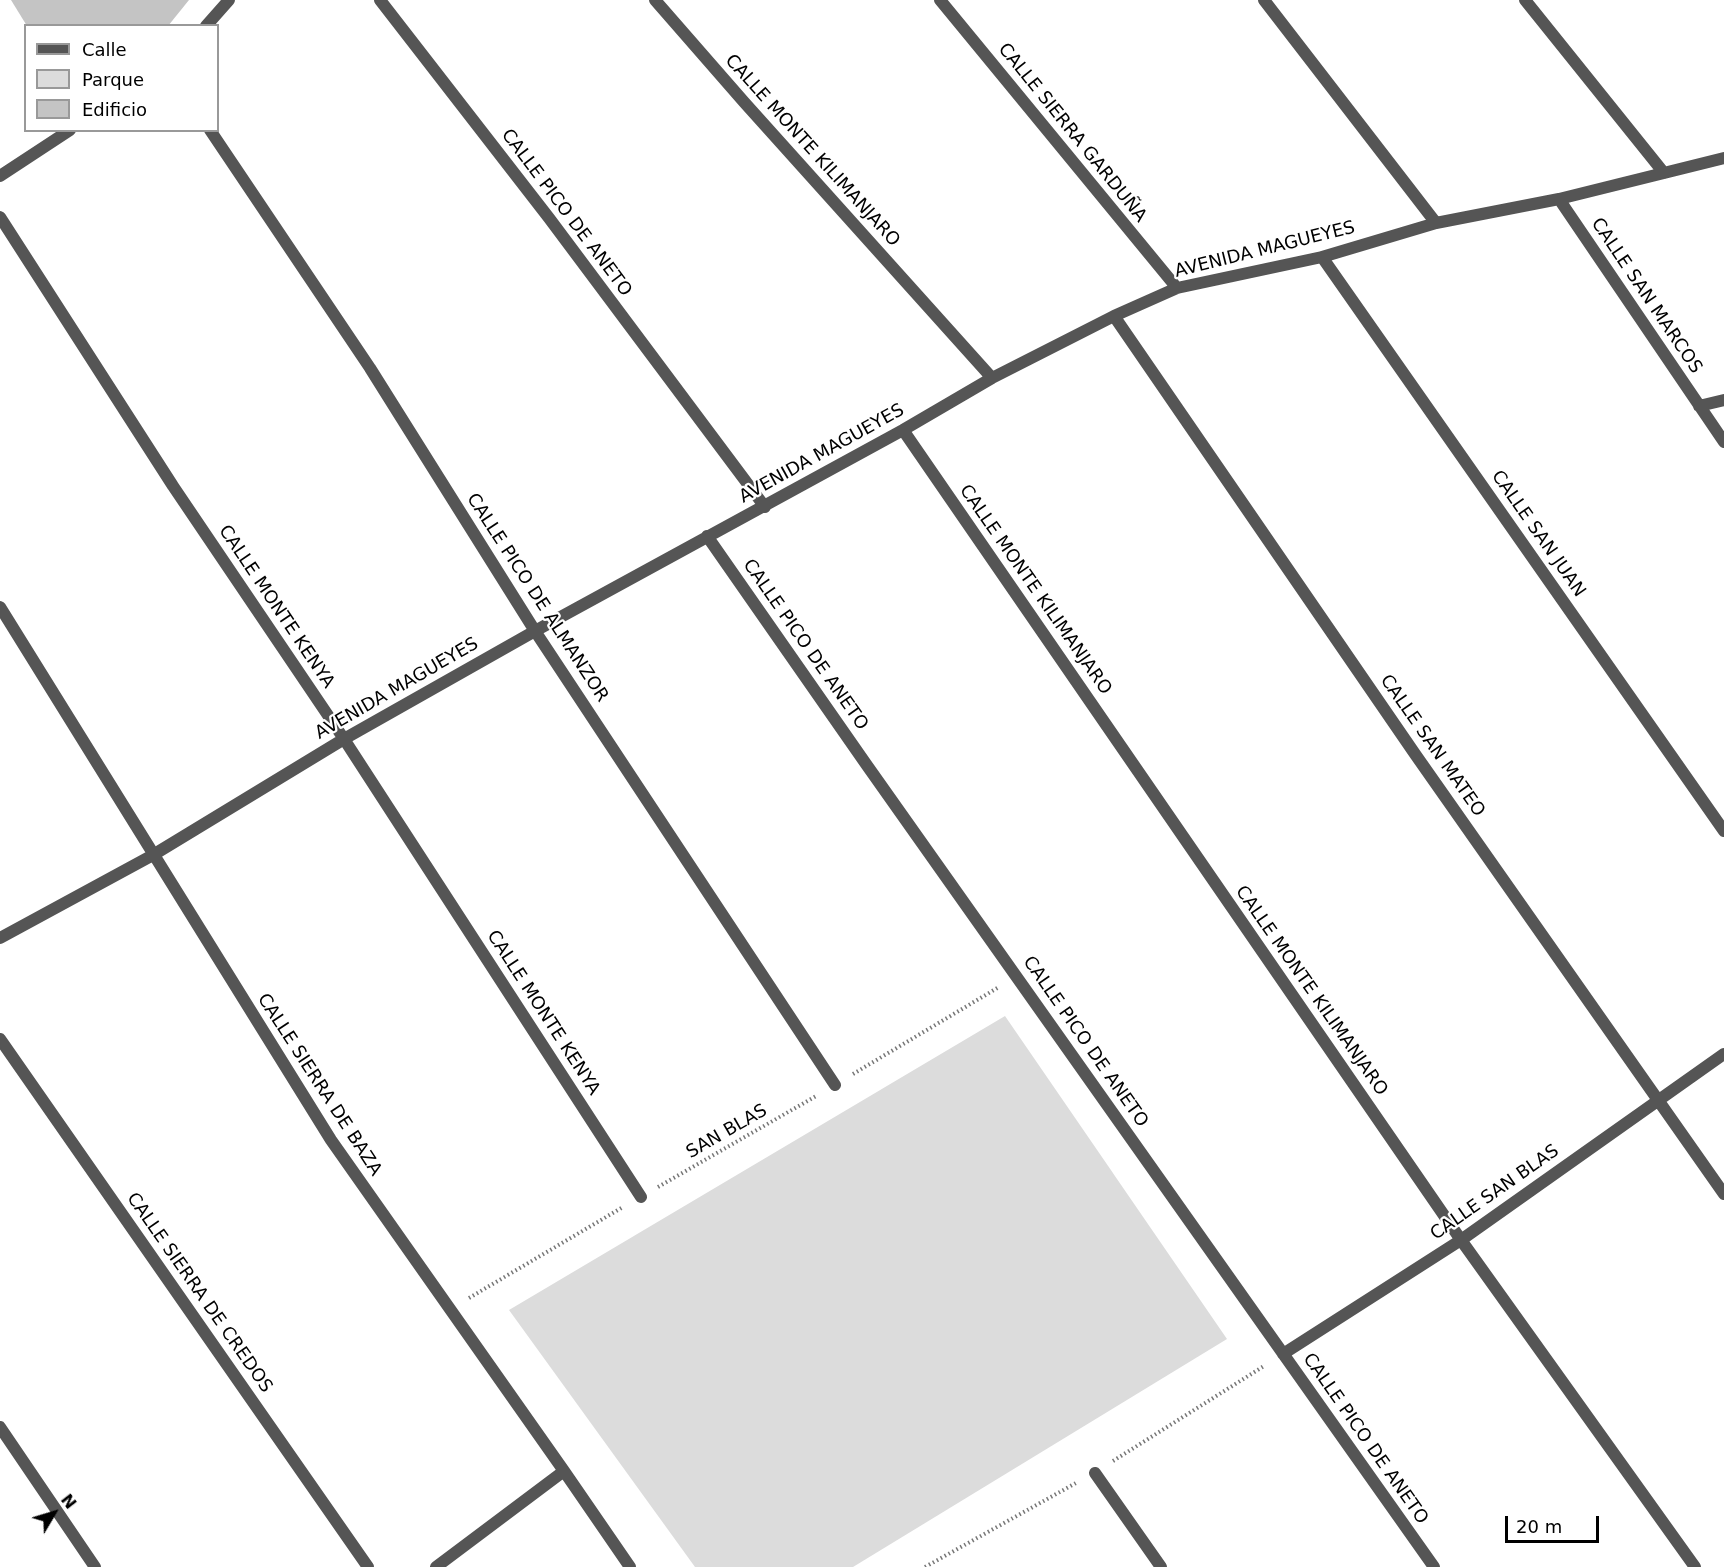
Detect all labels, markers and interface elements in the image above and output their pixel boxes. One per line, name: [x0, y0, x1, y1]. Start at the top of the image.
legend: [24, 24, 219, 132]
text: Calle: [82, 39, 127, 60]
street label: CALLE SIERRA GARDUÑA: [993, 39, 1151, 227]
street label: CALLE MONTE KILIMANJARO: [720, 50, 904, 252]
text: Parque: [82, 69, 144, 90]
text: Edificio: [82, 99, 147, 120]
street label: CALLE PICO DE ANETO: [496, 125, 636, 301]
street label: CALLE SAN MARCOS: [1586, 214, 1706, 378]
street label: AVENIDA MAGUEYES: [1173, 217, 1357, 283]
street label: AVENIDA MAGUEYES: [736, 400, 908, 508]
street label: CALLE SAN JUAN: [1486, 467, 1590, 601]
street label: CALLE MONTE KILIMANJARO: [954, 481, 1116, 699]
street label: CALLE PICO DE ALMANZOR: [461, 490, 613, 706]
street label: CALLE MONTE KENYA: [213, 521, 339, 693]
street label: CALLE PICO DE ANETO: [738, 555, 872, 735]
street label: AVENIDA MAGUEYES: [311, 633, 483, 745]
street label: CALLE SAN MATEO: [1375, 671, 1489, 821]
street label: CALLE MONTE KILIMANJARO: [1230, 882, 1392, 1100]
street label: CALLE MONTE KENYA: [482, 927, 604, 1099]
street label: CALLE PICO DE ANETO: [1018, 952, 1152, 1132]
street label: CALLE SIERRA DE BAZA: [252, 990, 386, 1180]
street label: SAN BLAS: [683, 1100, 771, 1164]
street label: CALLE SAN BLAS: [1427, 1141, 1563, 1245]
street label: CALLE SIERRA DE CREDOS: [122, 1189, 276, 1397]
street label: CALLE PICO DE ANETO: [1298, 1349, 1432, 1529]
north arrow: [24, 1483, 84, 1543]
text: N: [57, 1490, 80, 1513]
scale bar: [1508, 1504, 1602, 1542]
text: 20 m: [1516, 1516, 1562, 1537]

